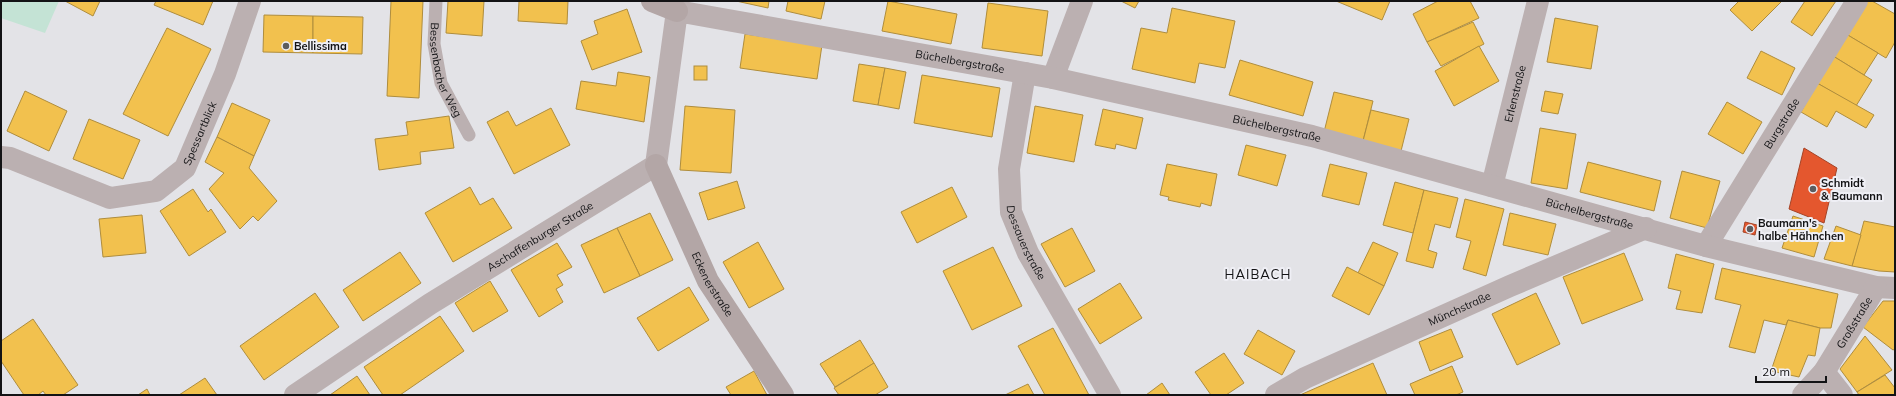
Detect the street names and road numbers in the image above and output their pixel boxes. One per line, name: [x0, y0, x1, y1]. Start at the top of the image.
street label: Bessenbacher Weg: [427, 22, 465, 120]
street label: Büchelbergstraße: [914, 47, 1006, 76]
street label: Erlenstraße: [1501, 64, 1529, 124]
street label: Burgstraße: [1761, 95, 1803, 151]
street label: Spessartblick: [180, 99, 220, 167]
street label: Büchelbergstraße: [1231, 111, 1323, 145]
street label: Büchelbergstraße: [1544, 195, 1635, 232]
street label: Aschaffenburger Straße: [484, 198, 596, 274]
street label: Dessauerstraße: [1004, 205, 1049, 282]
street label: Eckenerstraße: [689, 249, 736, 319]
street label: Münchstraße: [1426, 289, 1493, 329]
street label: Großstraße: [1833, 294, 1875, 351]

